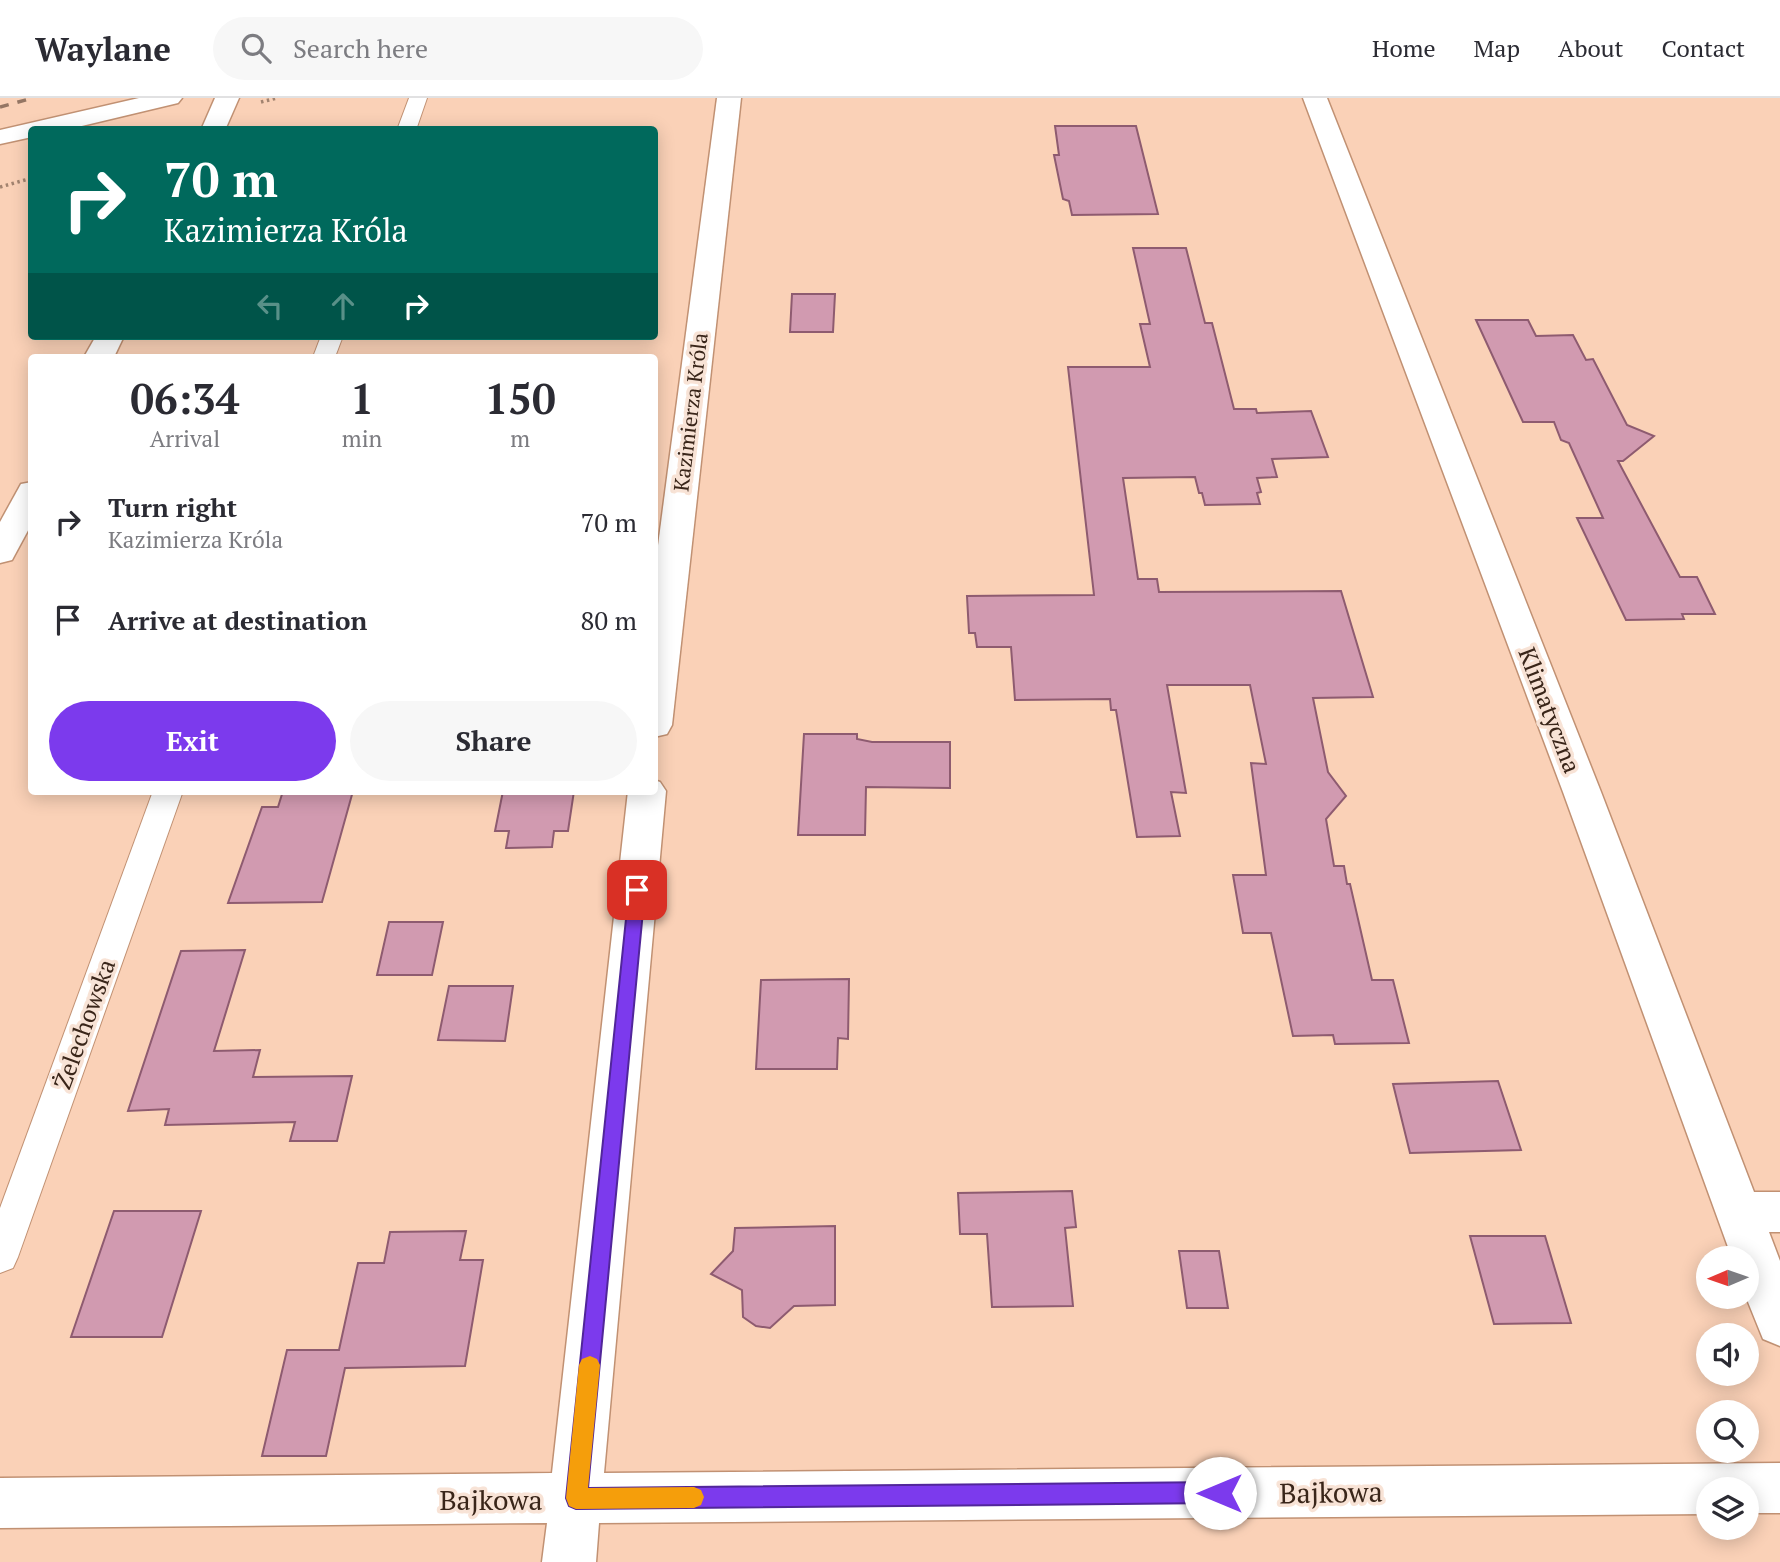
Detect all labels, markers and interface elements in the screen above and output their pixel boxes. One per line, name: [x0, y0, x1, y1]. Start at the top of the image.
search box: [213, 17, 703, 80]
text: Waylane: [35, 27, 171, 70]
icon: search: [237, 29, 275, 67]
text: Search here: [293, 31, 428, 65]
text: Home: [1372, 32, 1436, 64]
text: Map: [1474, 32, 1520, 64]
text: About: [1558, 32, 1624, 64]
text: Contact: [1662, 32, 1745, 64]
text: 70 m: [164, 146, 278, 211]
icon: right: [49, 154, 140, 245]
text: Kazimierza Króla: [164, 209, 408, 251]
icon: left: [251, 287, 289, 325]
icon: ahead: [324, 287, 362, 325]
icon: right: [397, 287, 435, 325]
street label: Kazimierza Króla: [666, 331, 714, 493]
text: 06:34: [130, 370, 240, 426]
text: 1: [350, 370, 374, 426]
text: 150: [485, 370, 556, 426]
text: Arrival: [150, 423, 220, 454]
text: min: [342, 423, 382, 454]
text: m: [510, 423, 530, 454]
text: Turn right: [108, 490, 237, 524]
icon: right: [49, 503, 87, 541]
text: 70 m: [581, 505, 637, 539]
text: Kazimierza Króla: [108, 524, 283, 555]
icon: arrive: [49, 601, 87, 639]
text: Arrive at destination: [108, 603, 367, 637]
text: 80 m: [581, 603, 637, 637]
street label: Klimatyczna: [1511, 643, 1589, 777]
button: Exit: [49, 701, 336, 781]
button: Share: [350, 701, 637, 781]
pin: [607, 860, 667, 920]
icon: arrive: [618, 871, 656, 909]
street label: Żelechowska: [46, 955, 122, 1093]
north arrow: [1696, 1246, 1759, 1309]
map controls: [1696, 1246, 1759, 1540]
button: sound: [1696, 1323, 1759, 1386]
button: search: [1696, 1400, 1759, 1463]
position arrow: [1183, 1456, 1257, 1530]
street label: Bajkowa: [1279, 1473, 1383, 1511]
button: layers: [1696, 1477, 1759, 1540]
street label: Bajkowa: [439, 1481, 543, 1518]

